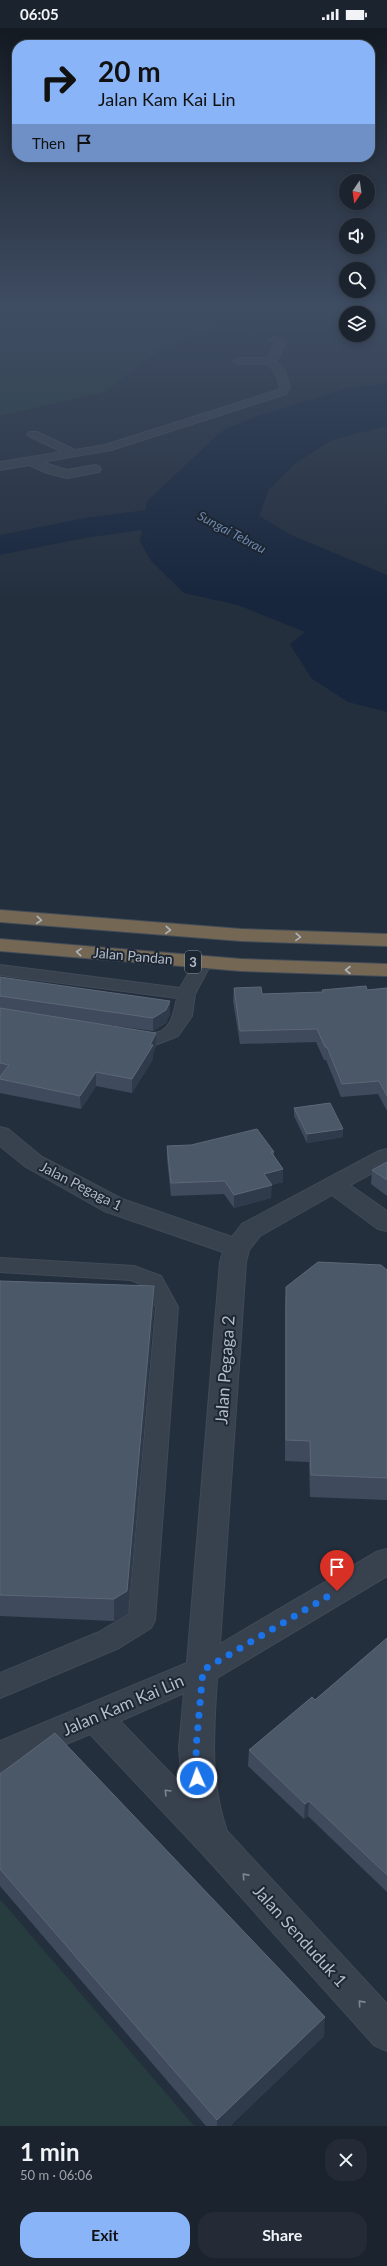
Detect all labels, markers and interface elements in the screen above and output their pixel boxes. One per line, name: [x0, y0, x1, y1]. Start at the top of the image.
text: 06:05: [20, 5, 59, 23]
text: 20 m: [98, 54, 161, 88]
icon: right: [32, 56, 84, 108]
text: Jalan Kam Kai Lin: [98, 88, 236, 110]
icon: arrive: [73, 132, 95, 154]
text: Then: [32, 134, 65, 152]
north arrow: [339, 174, 375, 210]
map controls: [339, 174, 375, 342]
button: sound: [339, 218, 375, 254]
button: search: [339, 262, 375, 298]
button: layers: [339, 306, 375, 342]
water label: Sungai Tebrau: [195, 507, 269, 557]
one-way arrow: [36, 915, 42, 924]
one-way arrow: [165, 925, 171, 934]
one-way arrow: [295, 933, 301, 942]
street label: Jalan Pandan: [93, 944, 174, 967]
one-way arrow: [76, 947, 82, 956]
road number: 3: [185, 951, 201, 973]
one-way arrow: [345, 966, 351, 974]
street label: Jalan Pegaga 1: [37, 1158, 125, 1214]
street label: Jalan Pegaga 2: [210, 1315, 239, 1425]
pin: [320, 1550, 354, 1591]
icon: arrive: [326, 1556, 348, 1578]
street label: Jalan Kam Kai Lin: [59, 1669, 187, 1740]
position arrow: [176, 1757, 218, 1799]
one-way arrow: [164, 1789, 172, 1797]
one-way arrow: [243, 1873, 250, 1881]
street label: Jalan Senduduk 1: [249, 1880, 352, 1991]
one-way arrow: [358, 2000, 366, 2008]
text: 1 min: [20, 2137, 80, 2166]
button: close: [325, 2139, 367, 2181]
text: 50 m · 06:06: [20, 2167, 93, 2183]
button: Exit: [20, 2212, 190, 2258]
button: Share: [198, 2212, 367, 2258]

